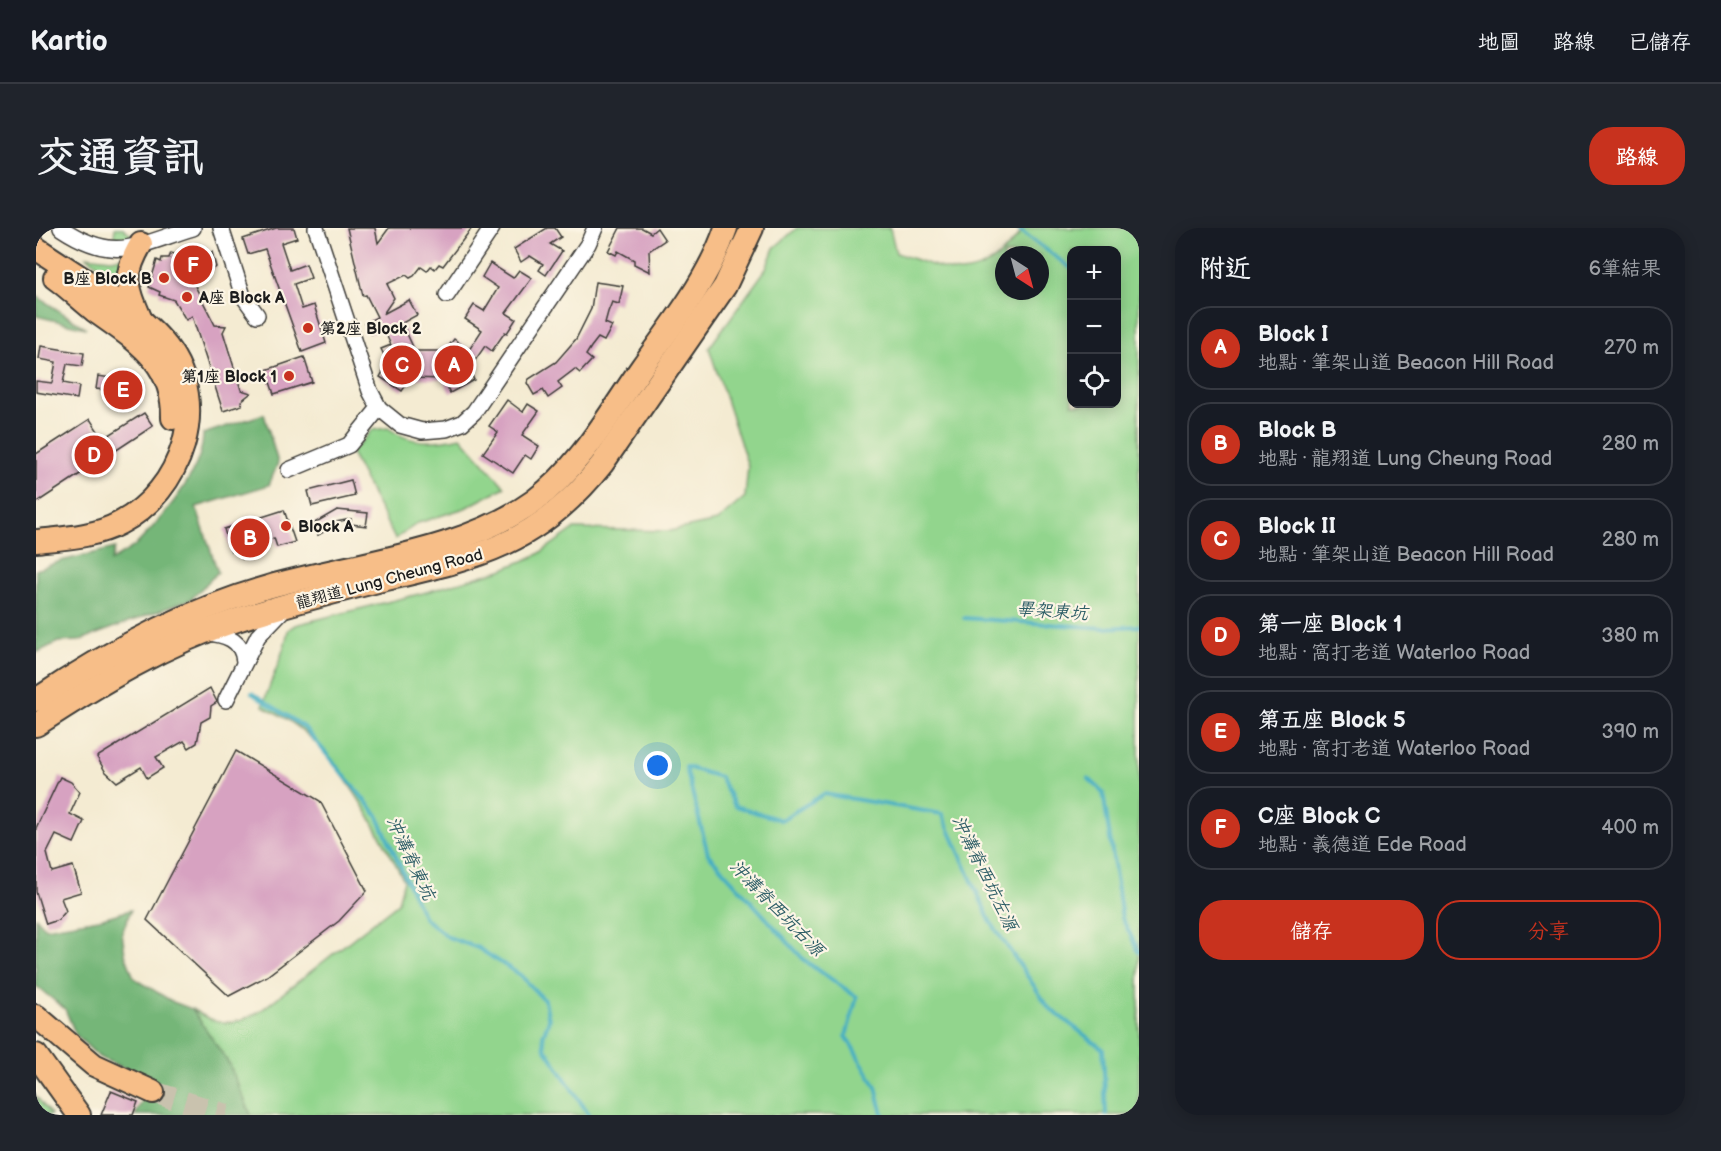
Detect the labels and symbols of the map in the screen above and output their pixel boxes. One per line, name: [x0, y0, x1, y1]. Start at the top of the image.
pin: F: [174, 243, 212, 288]
north arrow: [995, 246, 1049, 300]
place label: B座 Block B: [63, 270, 152, 289]
marker: B座 Block B: [157, 271, 171, 285]
place label: A座 Block A: [198, 289, 285, 308]
marker: A座 Block A: [180, 290, 194, 304]
place label: 第2座 Block 2: [320, 320, 422, 339]
marker: 第2座 Block 2: [301, 321, 315, 335]
pin: C: [382, 342, 422, 388]
pin: A: [434, 342, 474, 388]
pin: E: [104, 368, 142, 412]
place label: 第1座 Block 1: [181, 368, 277, 387]
marker: 第1座 Block 1: [282, 369, 296, 383]
pin: D: [74, 432, 114, 478]
pin: B: [230, 516, 270, 560]
place label: Block A: [298, 518, 354, 537]
marker: Block A: [279, 519, 293, 533]
street label: 龍翔道 Lung Cheung Road: [294, 545, 485, 614]
water label: 畢架東坑: [1015, 599, 1091, 625]
your location: [643, 751, 672, 780]
water label: 沖溝脊西坑左源: [947, 812, 1022, 936]
water label: 沖溝脊東坑: [382, 813, 440, 905]
water label: 沖溝脊西坑右源: [725, 856, 829, 962]

